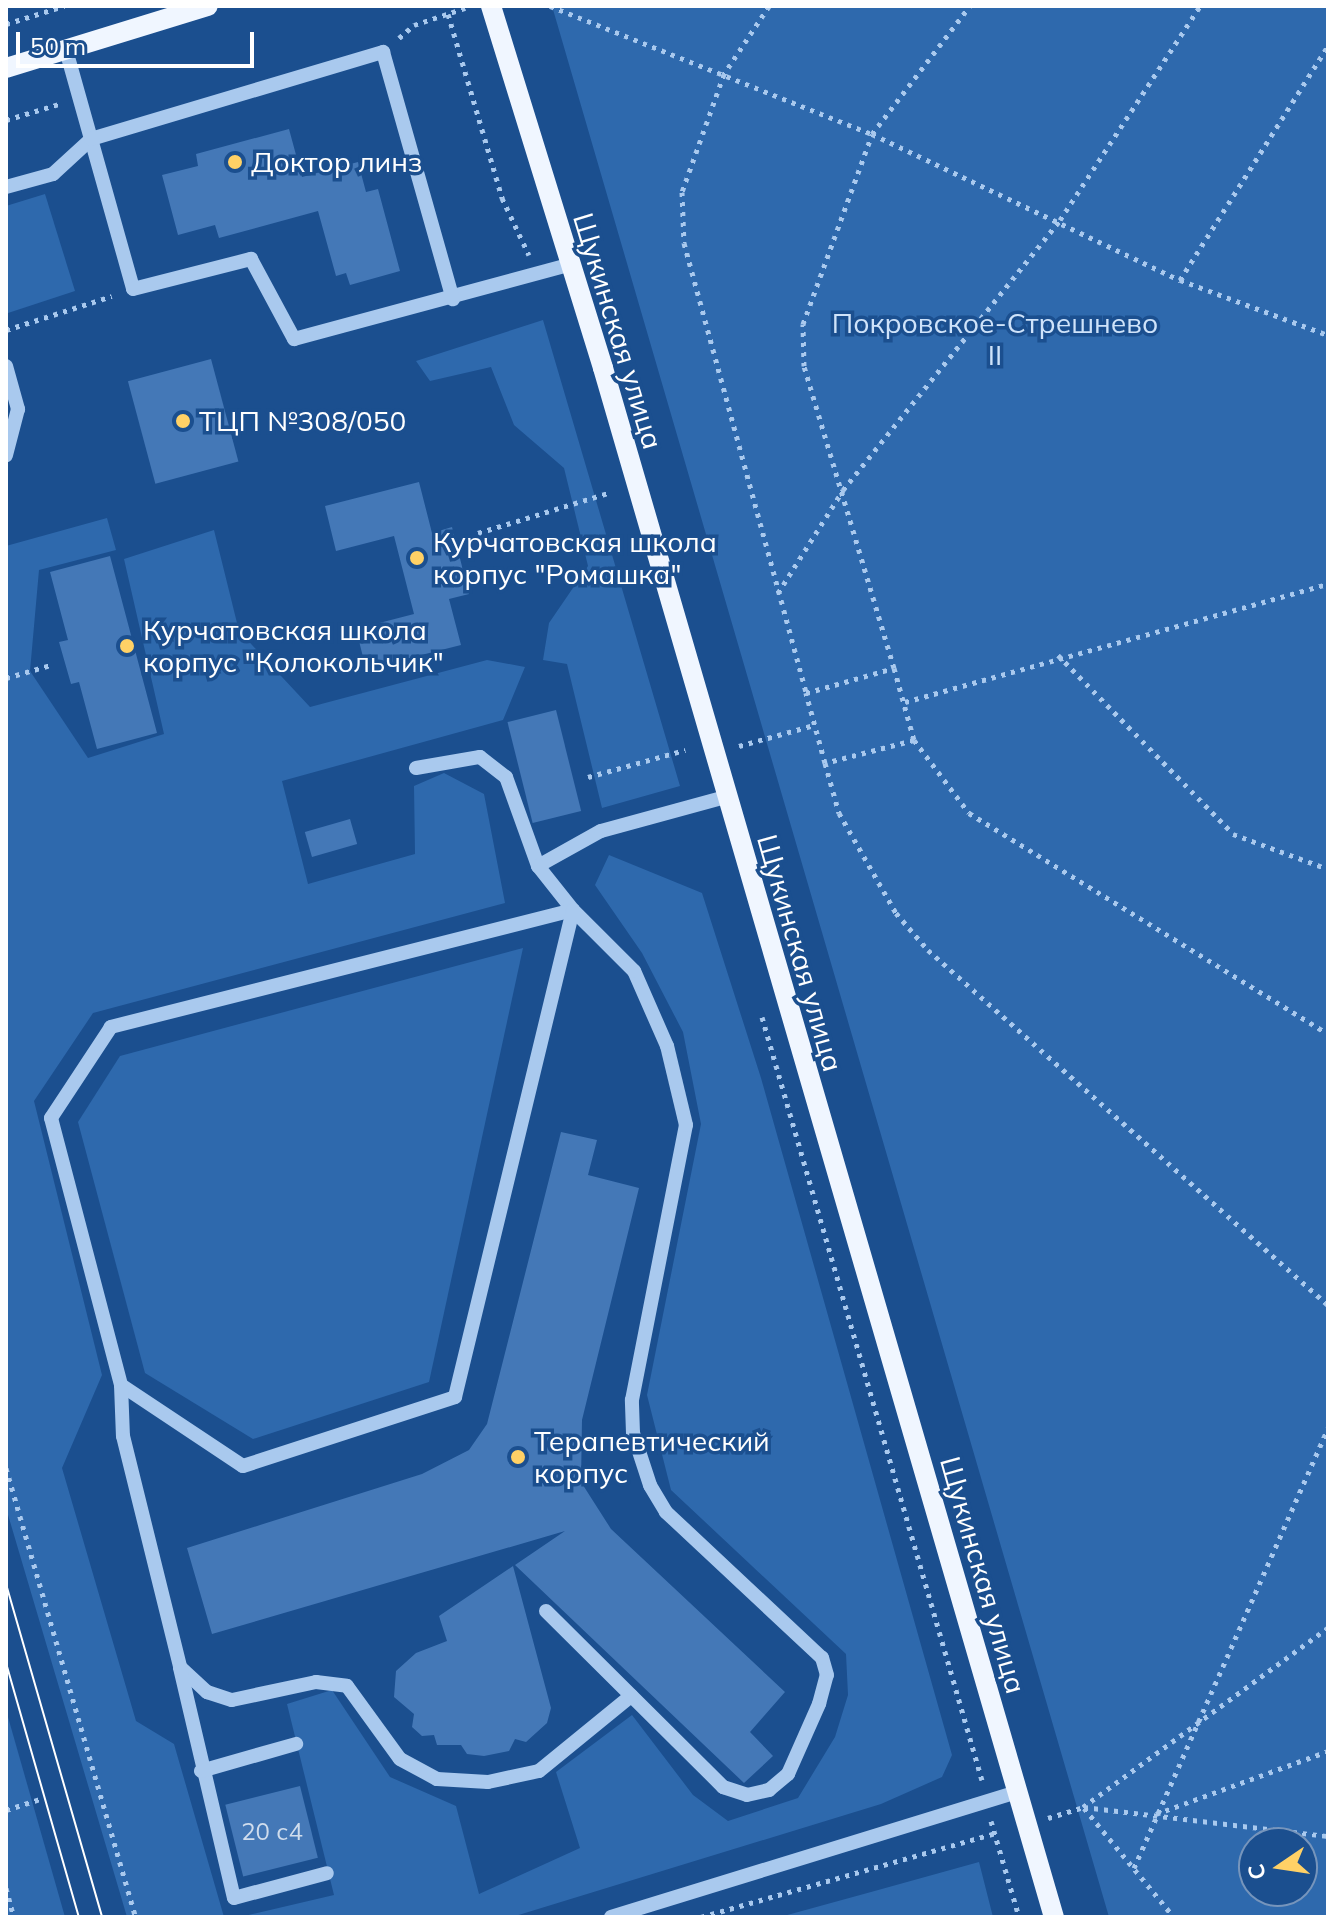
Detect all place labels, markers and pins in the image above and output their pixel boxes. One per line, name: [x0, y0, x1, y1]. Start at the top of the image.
place label: Доктор линз: [251, 145, 422, 179]
marker: Доктор линз: [226, 153, 244, 171]
place label: ТЦП №308/050: [199, 404, 406, 438]
marker: ТЦП №308/050: [174, 412, 192, 430]
place label: Курчатовская школа корпус "Ромашка": [433, 525, 717, 591]
marker: Курчатовская школа корпус "Ромашка": [408, 549, 426, 567]
place label: Курчатовская школа корпус "Колокольчик": [143, 613, 444, 679]
marker: Курчатовская школа корпус "Колокольчик": [118, 637, 136, 655]
place label: Терапевтический корпус: [534, 1424, 770, 1490]
marker: Терапевтический корпус: [509, 1448, 527, 1466]

